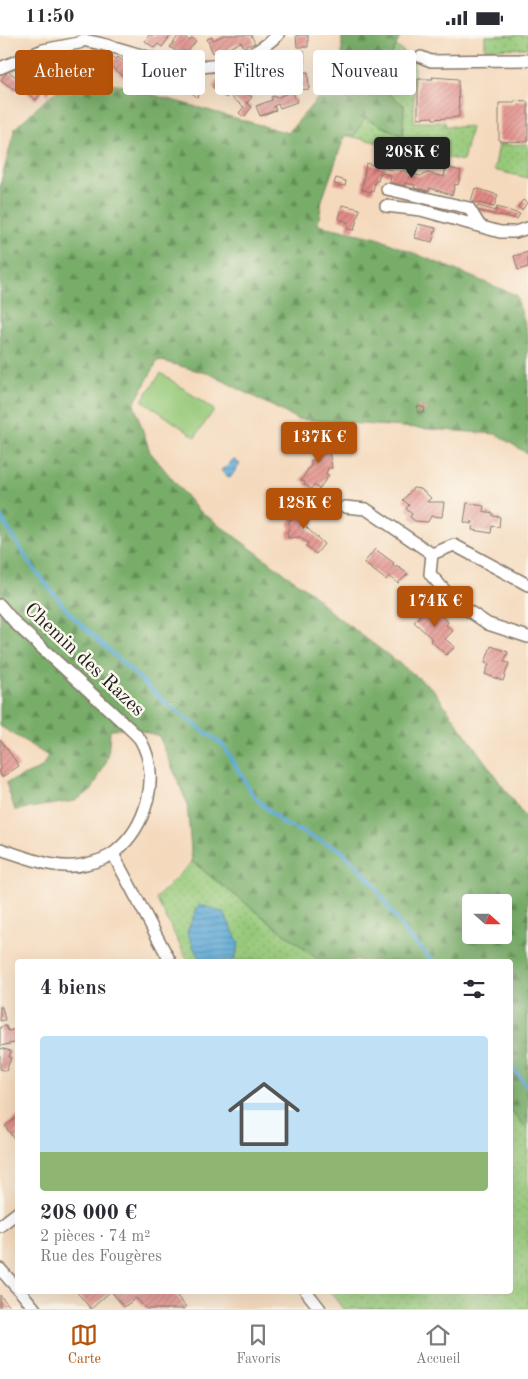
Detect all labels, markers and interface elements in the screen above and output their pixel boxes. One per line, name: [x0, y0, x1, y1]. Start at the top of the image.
text: 11:50: [25, 8, 74, 27]
chip: Acheter: [15, 50, 113, 95]
chip: Louer: [123, 50, 205, 95]
chip: Filtres: [215, 50, 303, 95]
chip: Nouveau: [313, 50, 416, 95]
pin: 208K €: [371, 137, 453, 179]
text: 208K €: [385, 145, 439, 161]
pin: 137K €: [278, 421, 360, 464]
text: 137K €: [292, 430, 346, 446]
pin: 128K €: [263, 487, 345, 530]
text: 128K €: [277, 496, 331, 512]
pin: 174K €: [394, 585, 476, 628]
text: 174K €: [408, 594, 462, 610]
street label: Chemin des Razes: [20, 600, 148, 720]
north arrow: [462, 894, 512, 944]
map controls: [462, 894, 512, 944]
icon: filters: [460, 975, 488, 1003]
text: 4 biens: [40, 978, 106, 999]
icon: home: [219, 1069, 309, 1159]
text: 208 000 €: [40, 1203, 137, 1224]
text: 2 pièces · 74 m²: [40, 1229, 150, 1245]
text: Rue des Fougères: [40, 1249, 162, 1265]
tab: Carte: [68, 1321, 101, 1368]
tab: Favoris: [236, 1321, 281, 1368]
tab: Accueil: [416, 1321, 460, 1368]

